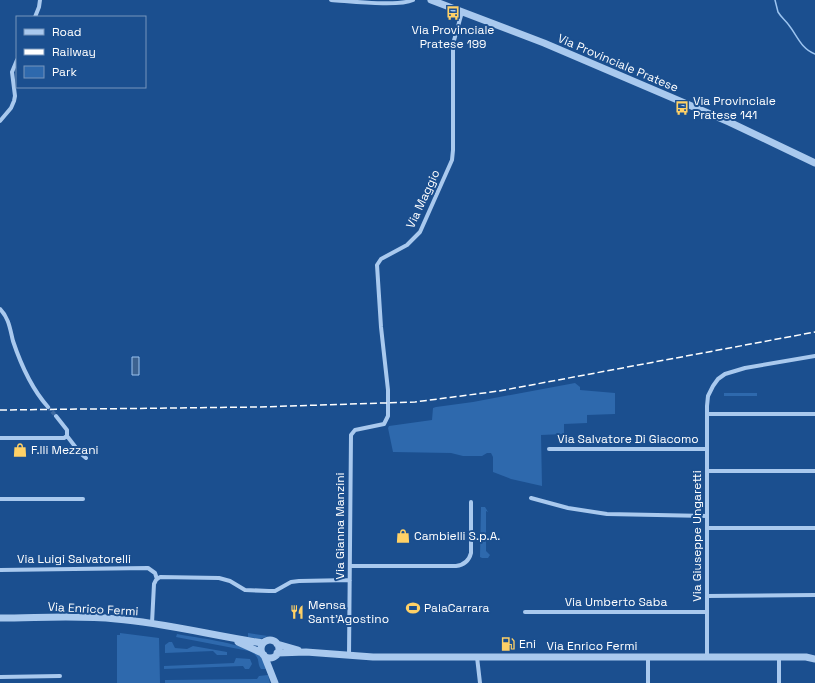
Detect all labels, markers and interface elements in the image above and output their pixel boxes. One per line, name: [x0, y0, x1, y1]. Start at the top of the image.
bus stop icon: Via Provinciale Pratese 199: [445, 5, 461, 21]
legend: [16, 16, 146, 88]
place label: Via Provinciale Pratese 199: [412, 22, 494, 52]
text: Road: [52, 24, 81, 40]
street label: Via Provinciale Pratese: [555, 30, 681, 96]
text: Railway: [52, 44, 96, 60]
text: Park: [52, 64, 77, 80]
place label: Via Provinciale Pratese 141: [693, 93, 776, 123]
bus stop icon: Via Provinciale Pratese 141: [674, 100, 690, 116]
street label: Via Maggio: [402, 167, 444, 231]
street label: Via Salvatore Di Giacomo: [557, 431, 699, 447]
shop icon: F.lli Mezzani: [12, 442, 28, 458]
place label: F.lli Mezzani: [31, 442, 98, 458]
street label: Via Giuseppe Ungaretti: [689, 470, 705, 602]
street label: Via Gianna Manzini: [332, 472, 348, 579]
shop icon: Cambielli S.p.A.: [395, 528, 411, 544]
place label: Cambielli S.p.A.: [414, 528, 500, 544]
street label: Via Luigi Salvatorelli: [17, 551, 131, 567]
street label: Via Umberto Saba: [565, 594, 667, 610]
place label: Mensa Sant'Agostino: [308, 597, 389, 627]
street label: Via Enrico Fermi: [47, 599, 139, 619]
sports icon: PalaCarrara: [405, 600, 421, 616]
place label: PalaCarrara: [424, 600, 489, 616]
restaurant icon: Mensa Sant'Agostino: [289, 604, 305, 620]
fuel station icon: Eni: [500, 636, 516, 652]
place label: Eni: [519, 636, 536, 652]
street label: Via Enrico Fermi: [547, 638, 638, 654]

